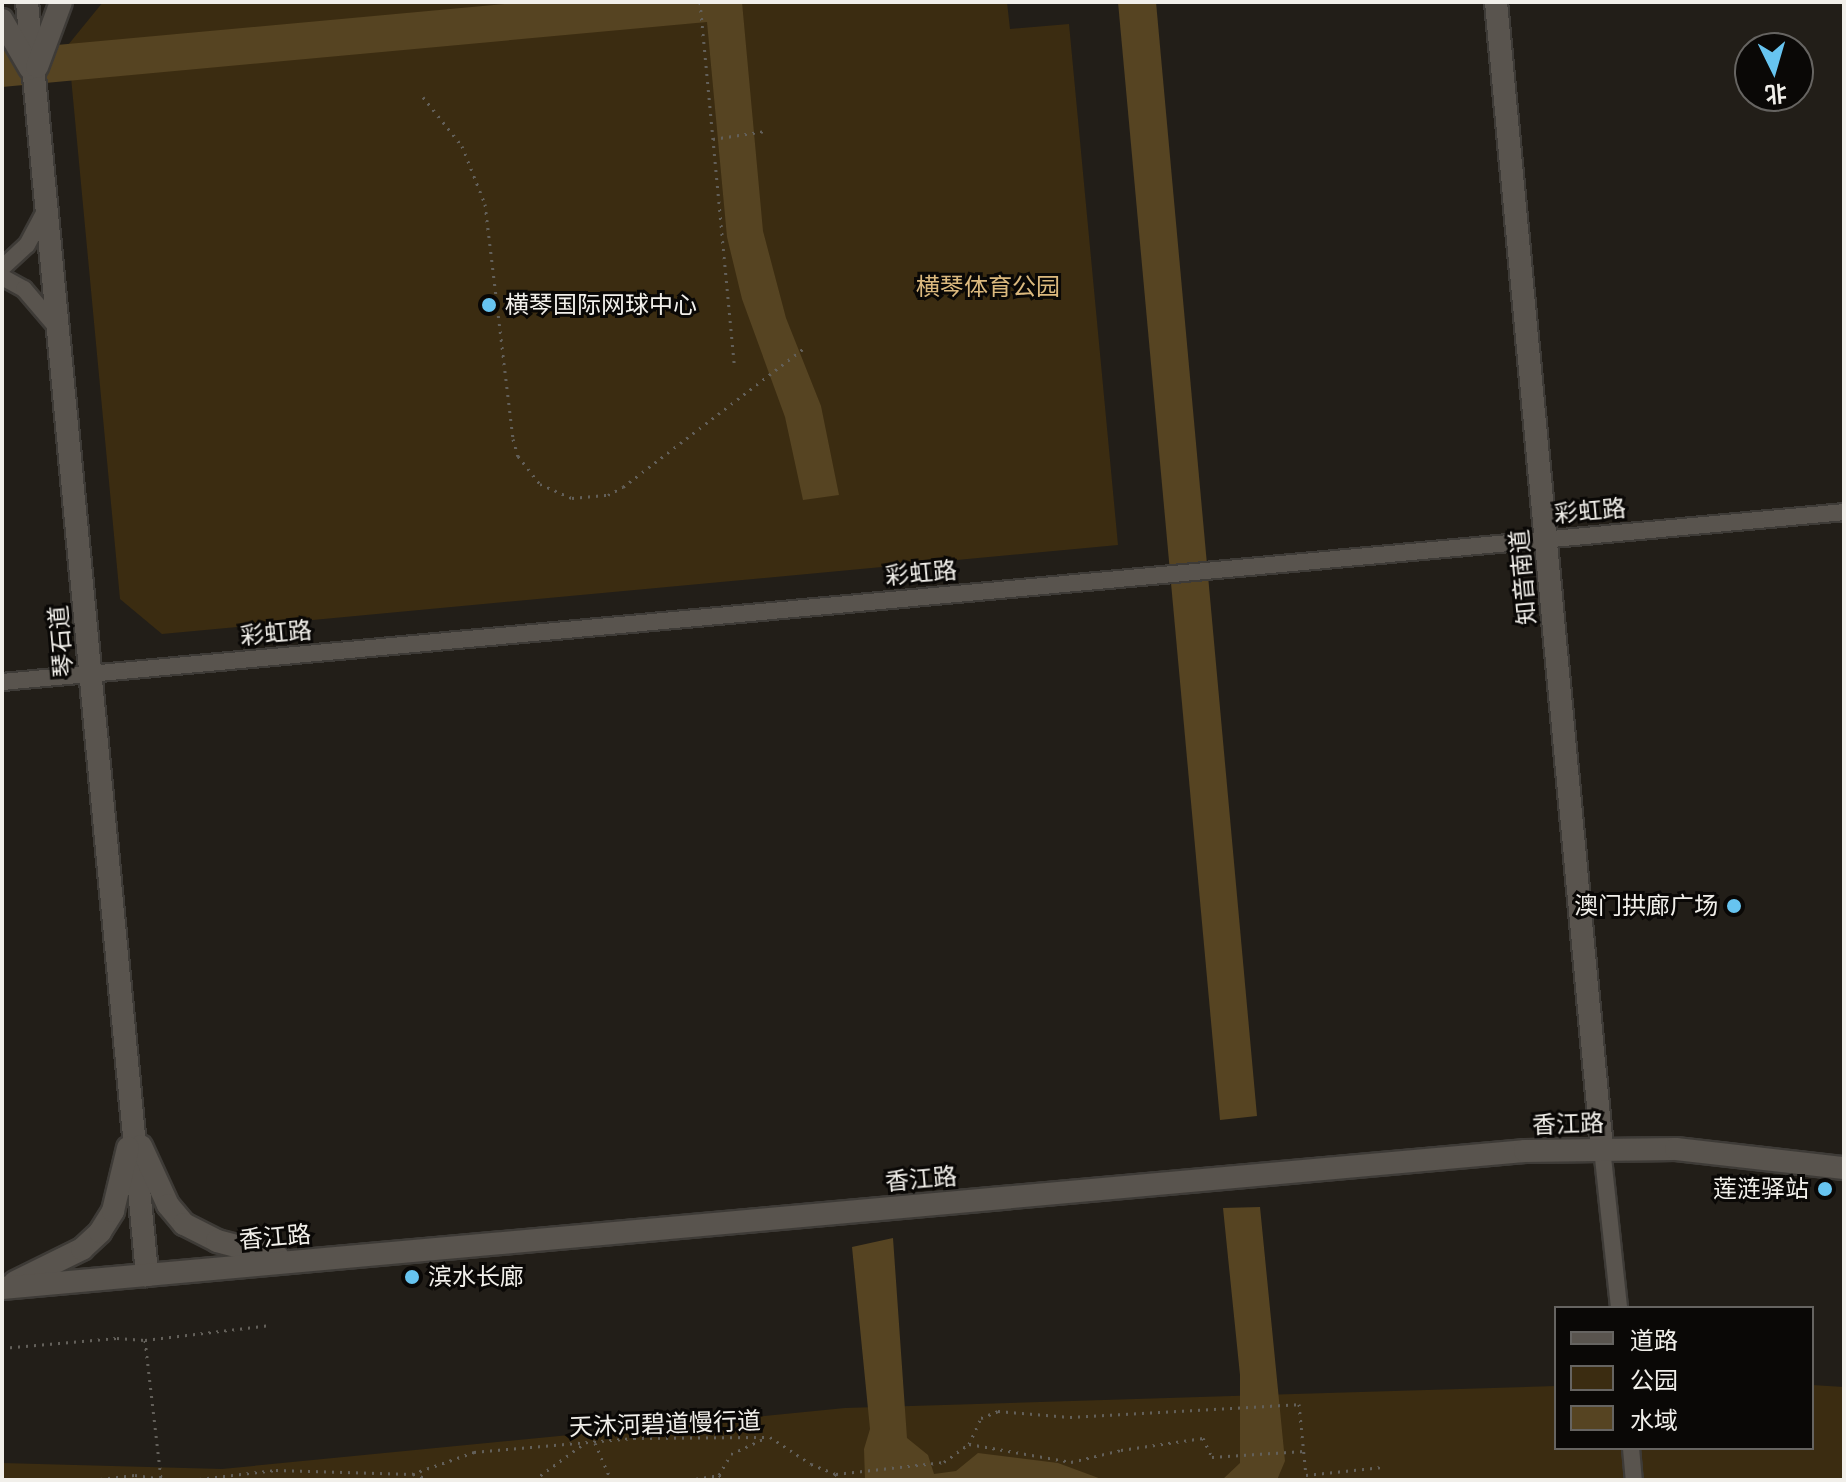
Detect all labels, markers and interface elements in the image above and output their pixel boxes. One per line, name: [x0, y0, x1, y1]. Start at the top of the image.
north arrow: [1734, 32, 1814, 112]
text: 北: [1764, 79, 1788, 109]
park label: 横琴体育公园: [916, 273, 1060, 301]
place label: 横琴国际网球中心: [505, 291, 697, 319]
marker: 横琴国际网球中心: [480, 296, 498, 314]
street label: 彩虹路: [1553, 494, 1627, 528]
street label: 知音南道: [1504, 528, 1542, 626]
street label: 彩虹路: [884, 556, 958, 590]
street label: 琴石道: [44, 604, 78, 678]
street label: 彩虹路: [239, 616, 313, 650]
place label: 澳门拱廊广场: [1574, 892, 1718, 920]
marker: 澳门拱廊广场: [1725, 897, 1743, 915]
street label: 香江路: [1532, 1108, 1604, 1140]
street label: 香江路: [884, 1162, 958, 1196]
place label: 莲涟驿站: [1713, 1175, 1809, 1203]
marker: 莲涟驿站: [1816, 1180, 1834, 1198]
street label: 香江路: [238, 1220, 312, 1254]
place label: 滨水长廊: [428, 1263, 524, 1291]
marker: 滨水长廊: [403, 1268, 421, 1286]
legend: [1554, 1306, 1814, 1450]
text: 道路: [1630, 1325, 1678, 1356]
text: 公园: [1630, 1365, 1678, 1396]
text: 水域: [1630, 1405, 1678, 1436]
street label: 天沐河碧道慢行道: [569, 1406, 761, 1442]

